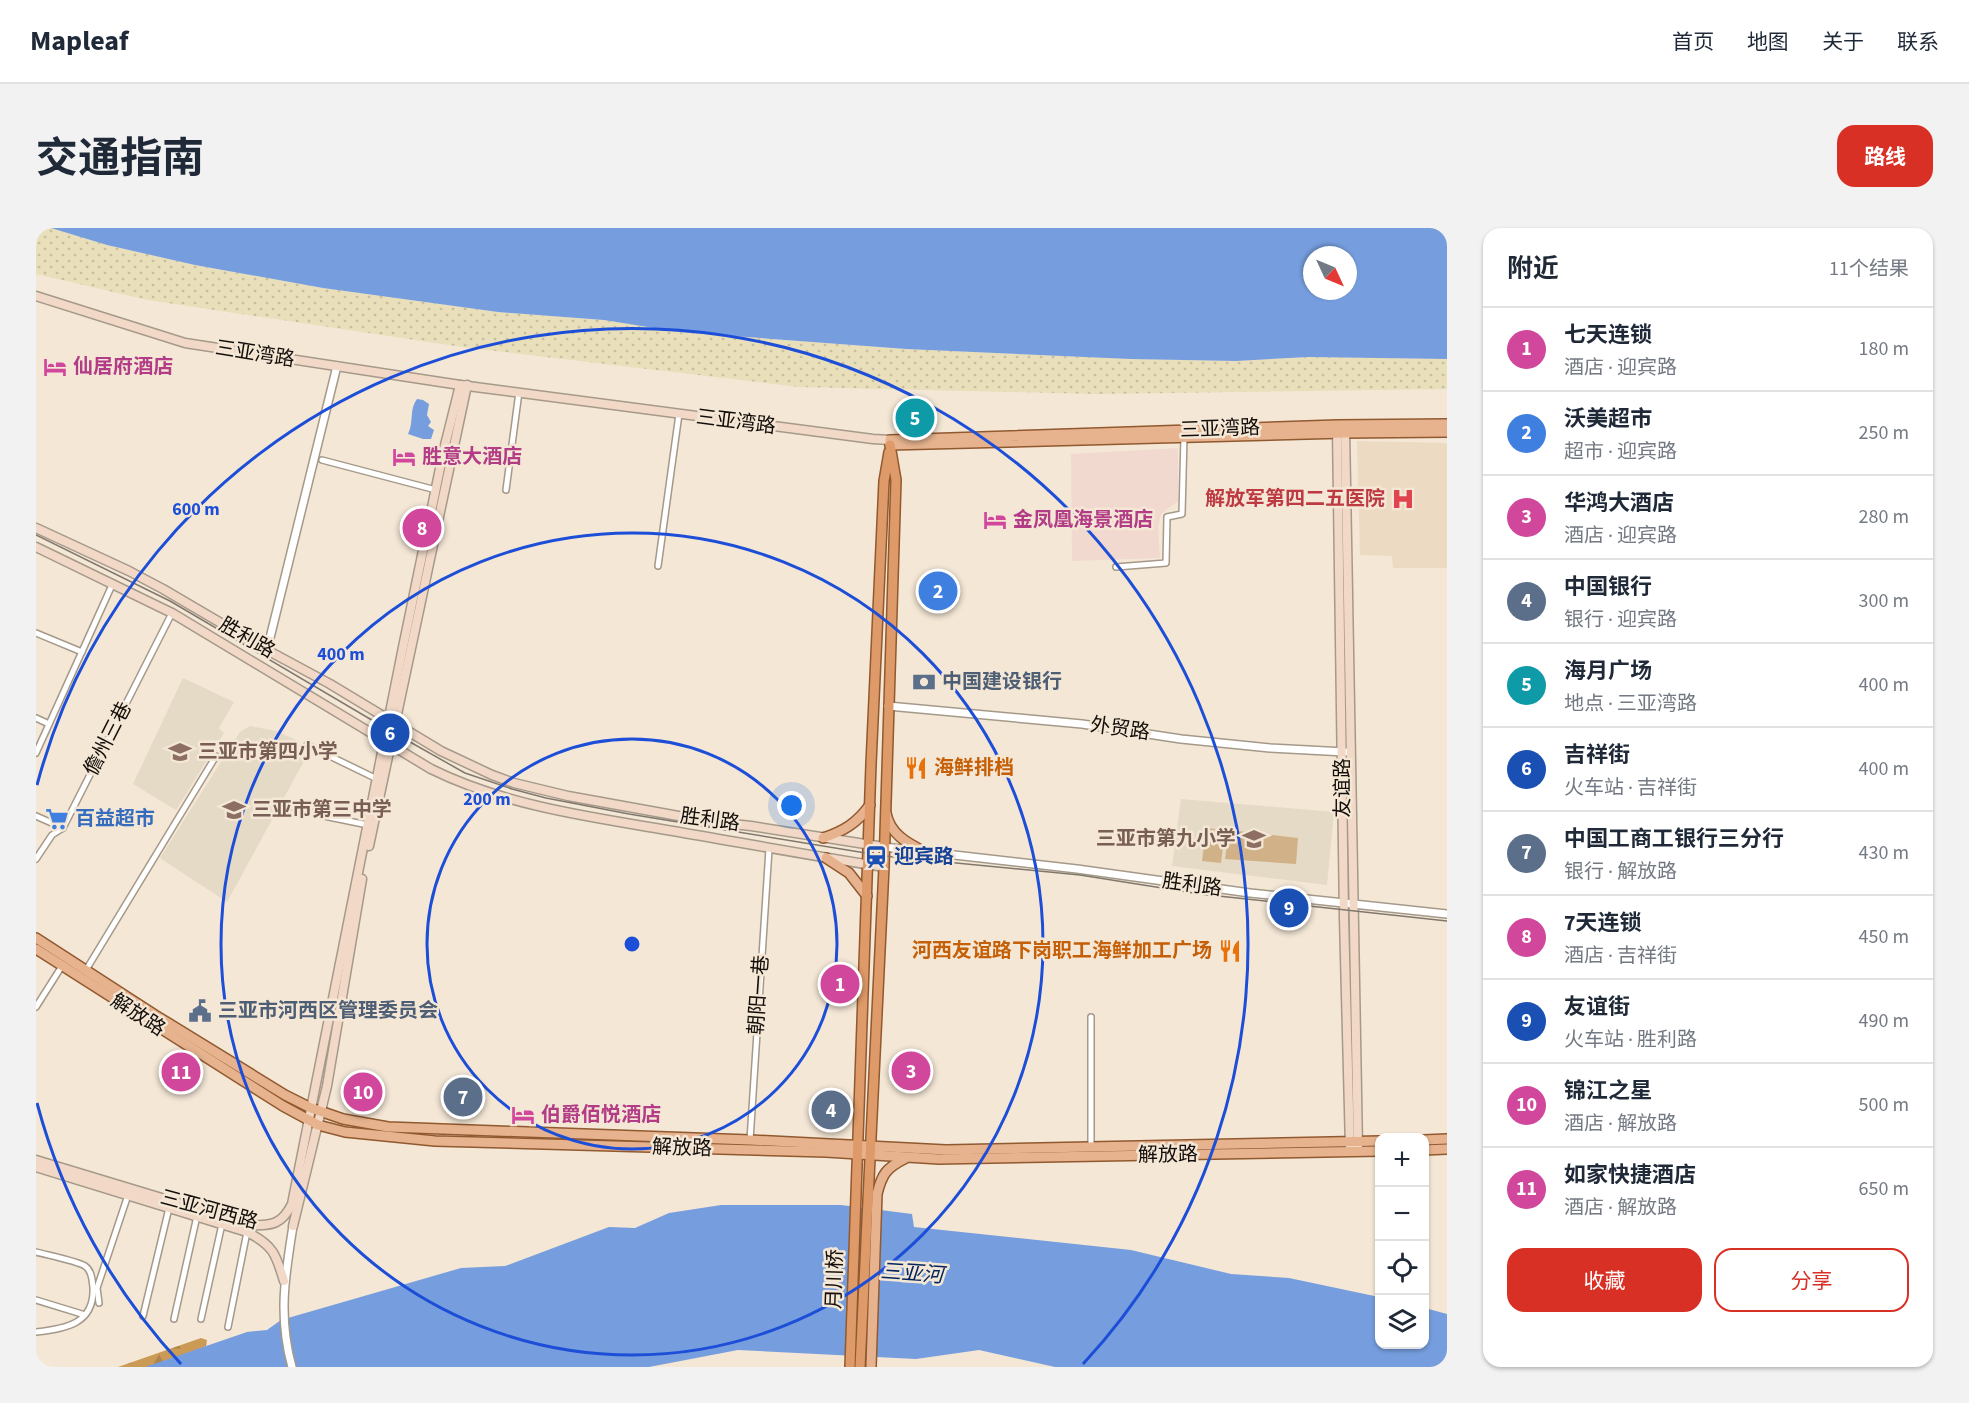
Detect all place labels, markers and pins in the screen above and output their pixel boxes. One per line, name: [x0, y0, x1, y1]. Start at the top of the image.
place label: 仙居府酒店: [73, 353, 173, 381]
hotel icon: 仙居府酒店: [42, 354, 68, 380]
pin: 5: [896, 396, 934, 441]
place label: 胜意大酒店: [422, 443, 522, 471]
hotel icon: 胜意大酒店: [391, 444, 417, 470]
place label: 解放军第四二五医院: [1205, 485, 1385, 513]
hospital icon: 解放军第四二五医院: [1390, 486, 1416, 512]
pin: 8: [402, 506, 442, 550]
place label: 金凤凰海景酒店: [1013, 506, 1153, 534]
hotel icon: 金凤凰海景酒店: [982, 507, 1008, 533]
pin: 2: [918, 568, 958, 614]
place label: 中国建设银行: [942, 668, 1062, 696]
bank icon: 中国建设银行: [911, 669, 937, 695]
pin: 6: [370, 710, 410, 756]
place label: 三亚市第四小学: [198, 738, 338, 766]
school or university icon: 三亚市第四小学: [167, 739, 193, 765]
place label: 海鲜排档: [934, 754, 1014, 782]
restaurant icon: 海鲜排档: [903, 755, 929, 781]
place label: 三亚市第三中学: [252, 796, 392, 824]
school or university icon: 三亚市第三中学: [221, 797, 247, 823]
place label: 百益超市: [75, 805, 155, 833]
supermarket icon: 百益超市: [44, 806, 70, 832]
place label: 三亚市第九小学: [1096, 825, 1236, 853]
school or university icon: 三亚市第九小学: [1241, 826, 1267, 852]
place label: 迎宾路: [894, 843, 954, 871]
station icon: 迎宾路: [863, 844, 889, 870]
pin: 9: [1270, 886, 1308, 930]
centre of rings: [622, 934, 642, 954]
place label: 河西友谊路下岗职工海鲜加工广场: [912, 937, 1212, 965]
restaurant icon: 河西友谊路下岗职工海鲜加工广场: [1217, 938, 1243, 964]
pin: 1: [820, 962, 860, 1006]
place label: 三亚市河西区管理委员会: [218, 997, 438, 1025]
public building icon: 三亚市河西区管理委员会: [187, 998, 213, 1024]
pin: 3: [892, 1048, 930, 1094]
pin: 11: [162, 1050, 200, 1094]
pin: 10: [344, 1070, 382, 1114]
pin: 7: [444, 1074, 482, 1120]
pin: 4: [812, 1088, 850, 1132]
place label: 伯爵佰悦酒店: [541, 1101, 661, 1129]
hotel icon: 伯爵佰悦酒店: [510, 1102, 536, 1128]

